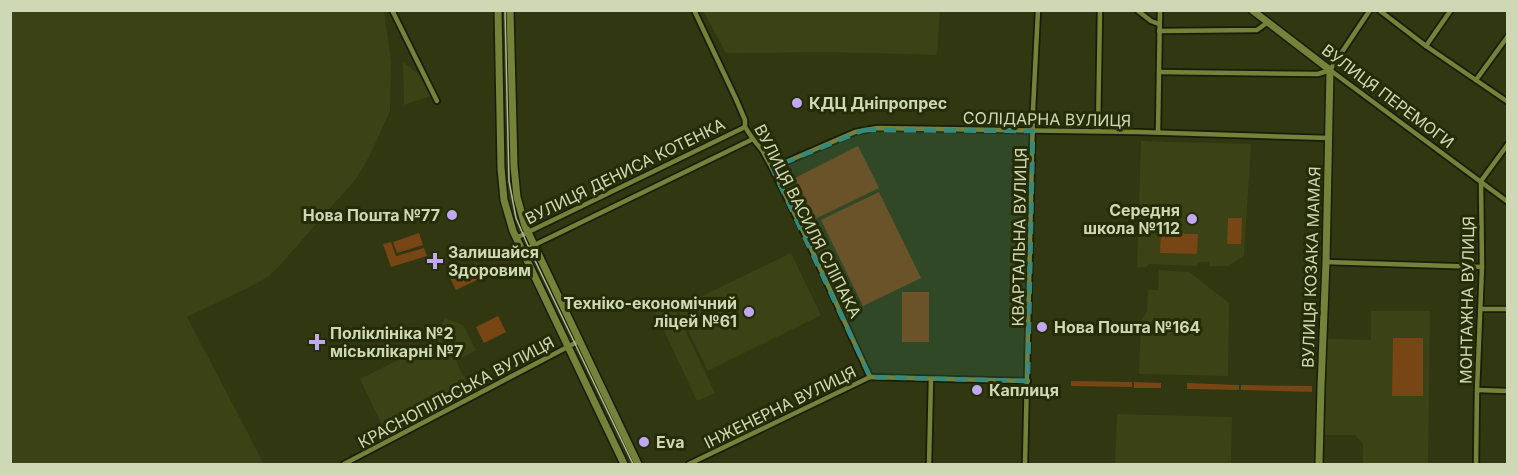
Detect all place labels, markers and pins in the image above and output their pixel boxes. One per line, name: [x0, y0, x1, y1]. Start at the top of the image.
place label: КДЦ Дніпропрес: [809, 93, 947, 113]
marker: КДЦ Дніпропрес: [790, 96, 804, 110]
place label: Середня школа №112: [1083, 200, 1180, 238]
place label: Нова Пошта №77: [303, 205, 440, 225]
marker: Нова Пошта №77: [445, 208, 459, 222]
marker: Середня школа №112: [1185, 212, 1199, 226]
place label: Залишайся Здоровим: [448, 242, 539, 280]
marker: Залишайся Здоровим: [426, 252, 444, 270]
place label: Техніко-економічний ліцей №61: [564, 293, 737, 331]
marker: Техніко-економічний ліцей №61: [742, 305, 756, 319]
place label: Нова Пошта №164: [1054, 317, 1201, 337]
marker: Нова Пошта №164: [1035, 320, 1049, 334]
place label: Поліклініка №2 міськлікарні №7: [330, 323, 463, 361]
marker: Поліклініка №2 міськлікарні №7: [308, 333, 326, 351]
place label: Каплиця: [989, 380, 1059, 400]
marker: Каплиця: [970, 383, 984, 397]
place label: Eva: [656, 432, 684, 452]
marker: Eva: [637, 435, 651, 449]

